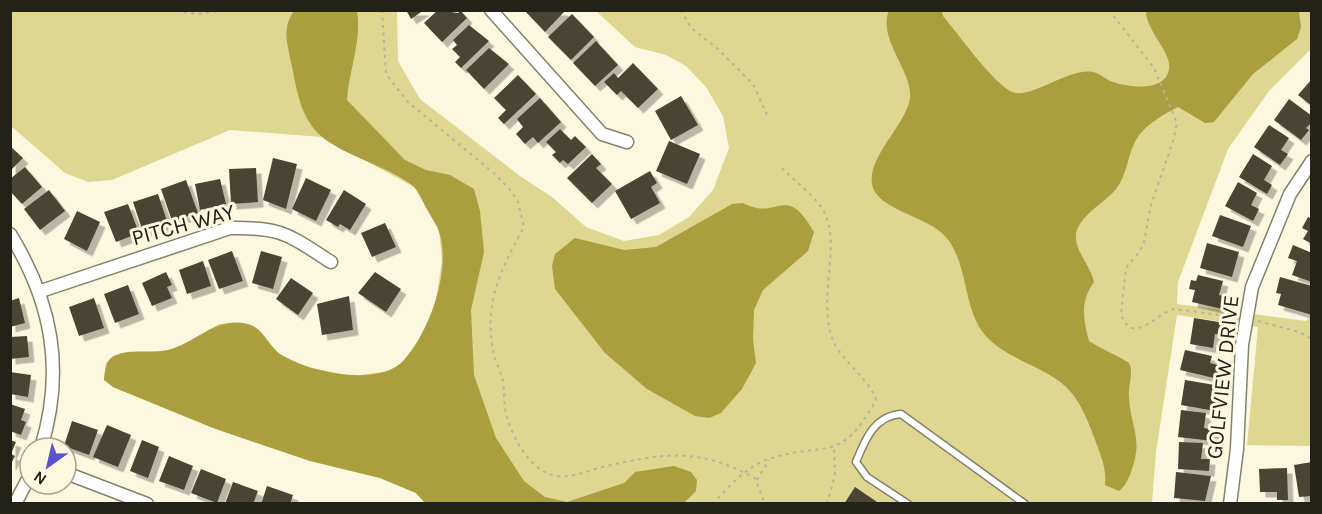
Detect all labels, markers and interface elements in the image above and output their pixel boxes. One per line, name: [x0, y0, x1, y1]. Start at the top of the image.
street label: PITCH WAY: [129, 199, 238, 251]
street label: GOLFVIEW DRIVE: [1201, 294, 1245, 460]
north arrow: [18, 436, 78, 496]
text: N: [30, 467, 50, 489]

